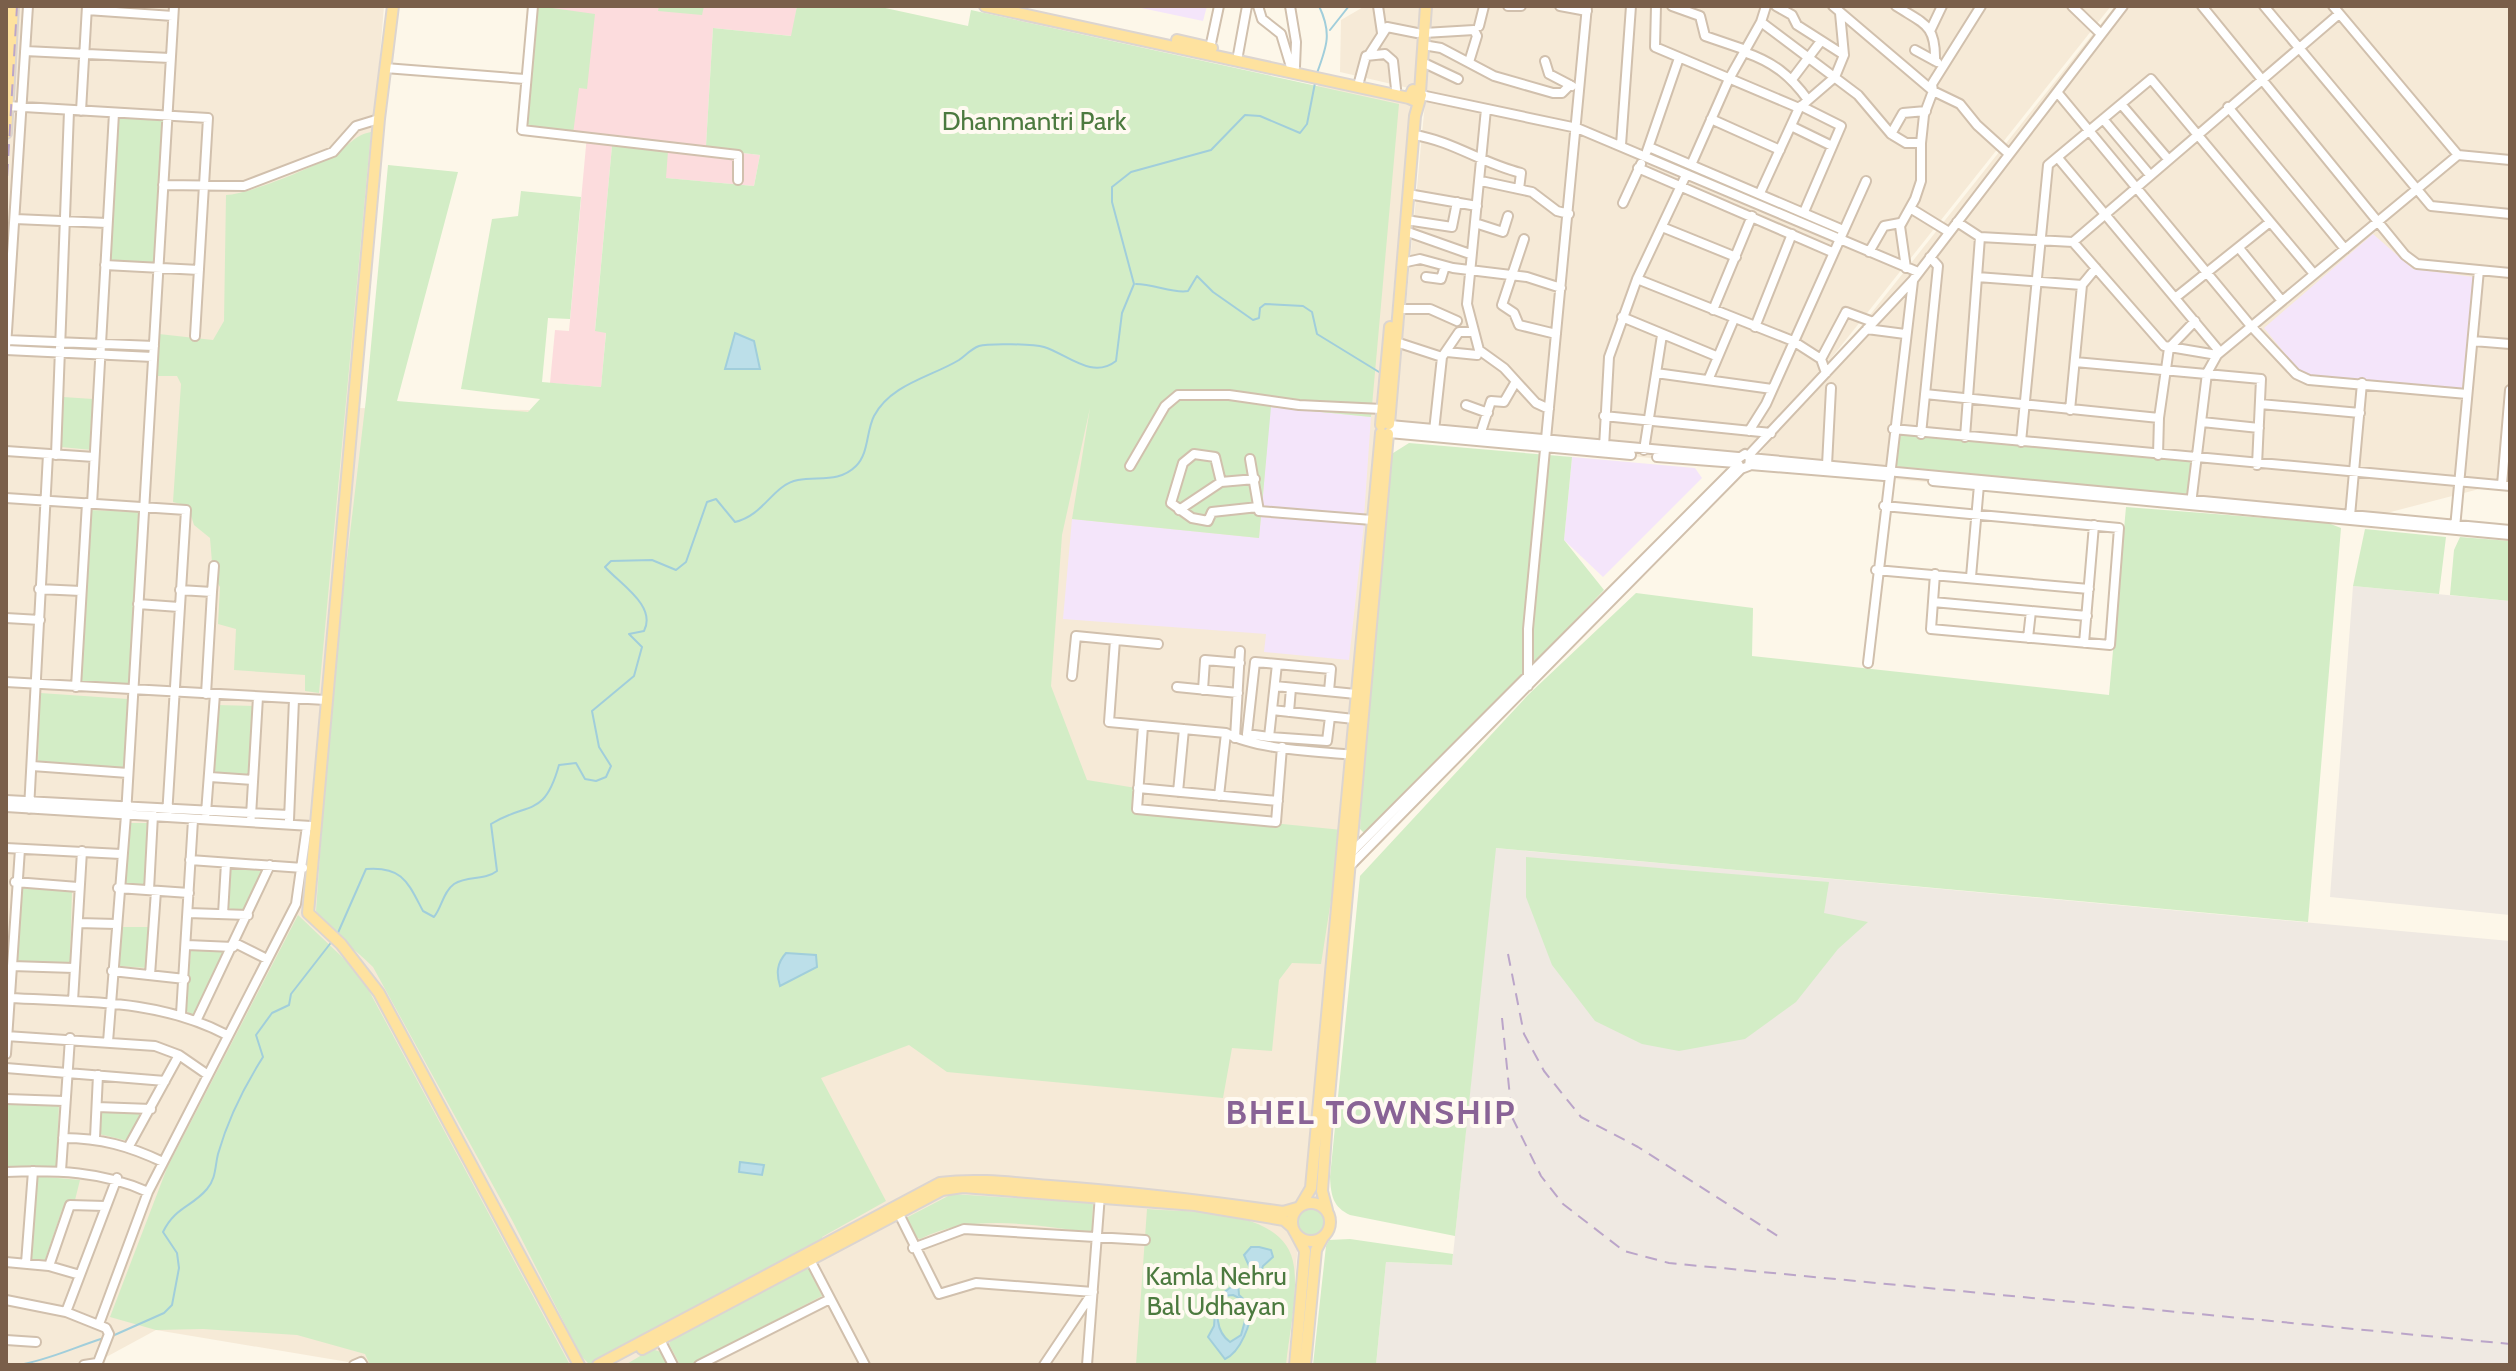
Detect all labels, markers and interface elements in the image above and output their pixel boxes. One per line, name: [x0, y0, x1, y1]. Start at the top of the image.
park label: Dhanmantri Park: [942, 105, 1127, 137]
district label: BHEL TOWNSHIP: [1225, 1091, 1517, 1133]
park label: Kamla Nehru Bal Udhayan: [1145, 1260, 1287, 1322]

